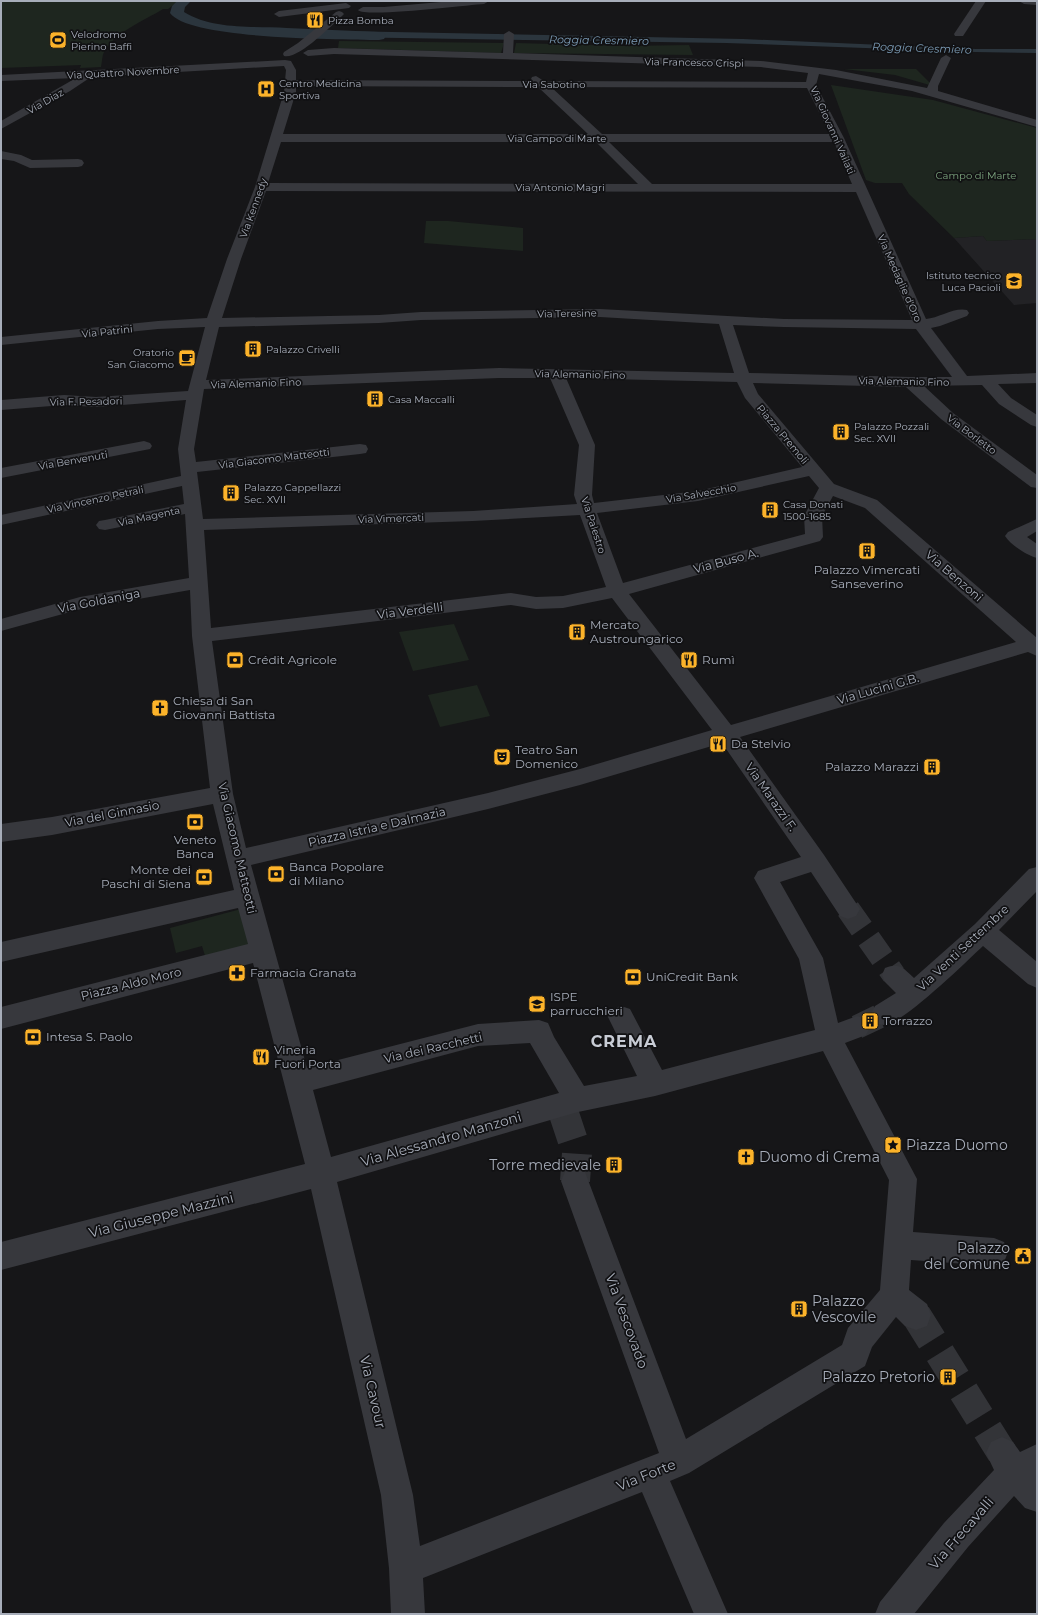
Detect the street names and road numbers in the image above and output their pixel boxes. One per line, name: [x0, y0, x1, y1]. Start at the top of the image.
street label: Via Francesco Crispi: [644, 55, 744, 70]
street label: Via Quattro Novembre: [66, 63, 180, 82]
street label: Via Sabotino: [523, 78, 585, 91]
street label: Via Giovanni Vailati: [807, 84, 858, 176]
street label: Via Diaz: [25, 86, 66, 117]
street label: Via Campo di Marte: [508, 132, 606, 145]
street label: Via Kennedy: [237, 176, 270, 240]
street label: Via Antonio Magri: [515, 181, 605, 194]
street label: Via Medaglie d'Oro: [874, 232, 925, 324]
street label: Via Teresine: [537, 306, 597, 321]
street label: Via Patrini: [81, 322, 133, 341]
street label: Via Alemanio Fino: [534, 367, 626, 382]
street label: Via Alemanio Fino: [858, 374, 950, 389]
street label: Via Alemanio Fino: [210, 375, 302, 392]
street label: Via F. Pesadori: [50, 394, 122, 409]
street label: Piazza Premoli: [754, 402, 811, 467]
street label: Via Borletto: [944, 412, 999, 457]
street label: Via Giacomo Matteotti: [218, 445, 330, 472]
street label: Via Benvenuti: [38, 448, 109, 473]
street label: Via Salvecchio: [665, 481, 737, 506]
street label: Via Vincenzo Petrali: [46, 483, 145, 516]
street label: Via Palestro: [578, 495, 609, 555]
street label: Via Magenta: [117, 504, 181, 529]
street label: Via Vimercati: [358, 511, 424, 526]
street label: Via Buso A.: [692, 545, 760, 576]
street label: Via Benzoni: [923, 547, 986, 605]
street label: Via Goldaniga: [56, 585, 141, 616]
street label: Via Verdelli: [376, 599, 444, 622]
street label: Via Lucini G.B.: [835, 670, 921, 707]
street label: Via Marazzi F.: [742, 760, 801, 834]
street label: Via Giacomo Matteotti: [215, 781, 260, 915]
street label: Via del Ginnasio: [63, 797, 160, 830]
street label: Piazza Istria e Dalmazia: [307, 803, 447, 850]
street label: Via Venti Settembre: [914, 901, 1012, 994]
street label: Piazza Aldo Moro: [79, 964, 183, 1003]
street label: Via dei Racchetti: [382, 1029, 484, 1066]
street label: Via Alessandro Manzoni: [359, 1107, 523, 1171]
street label: Via Giuseppe Mazzini: [87, 1188, 235, 1242]
street label: Via Vescovado: [601, 1271, 653, 1371]
street label: Via Cavour: [356, 1354, 390, 1431]
street label: Via Forte: [614, 1455, 678, 1495]
street label: Via Frecavalli: [924, 1493, 998, 1573]

